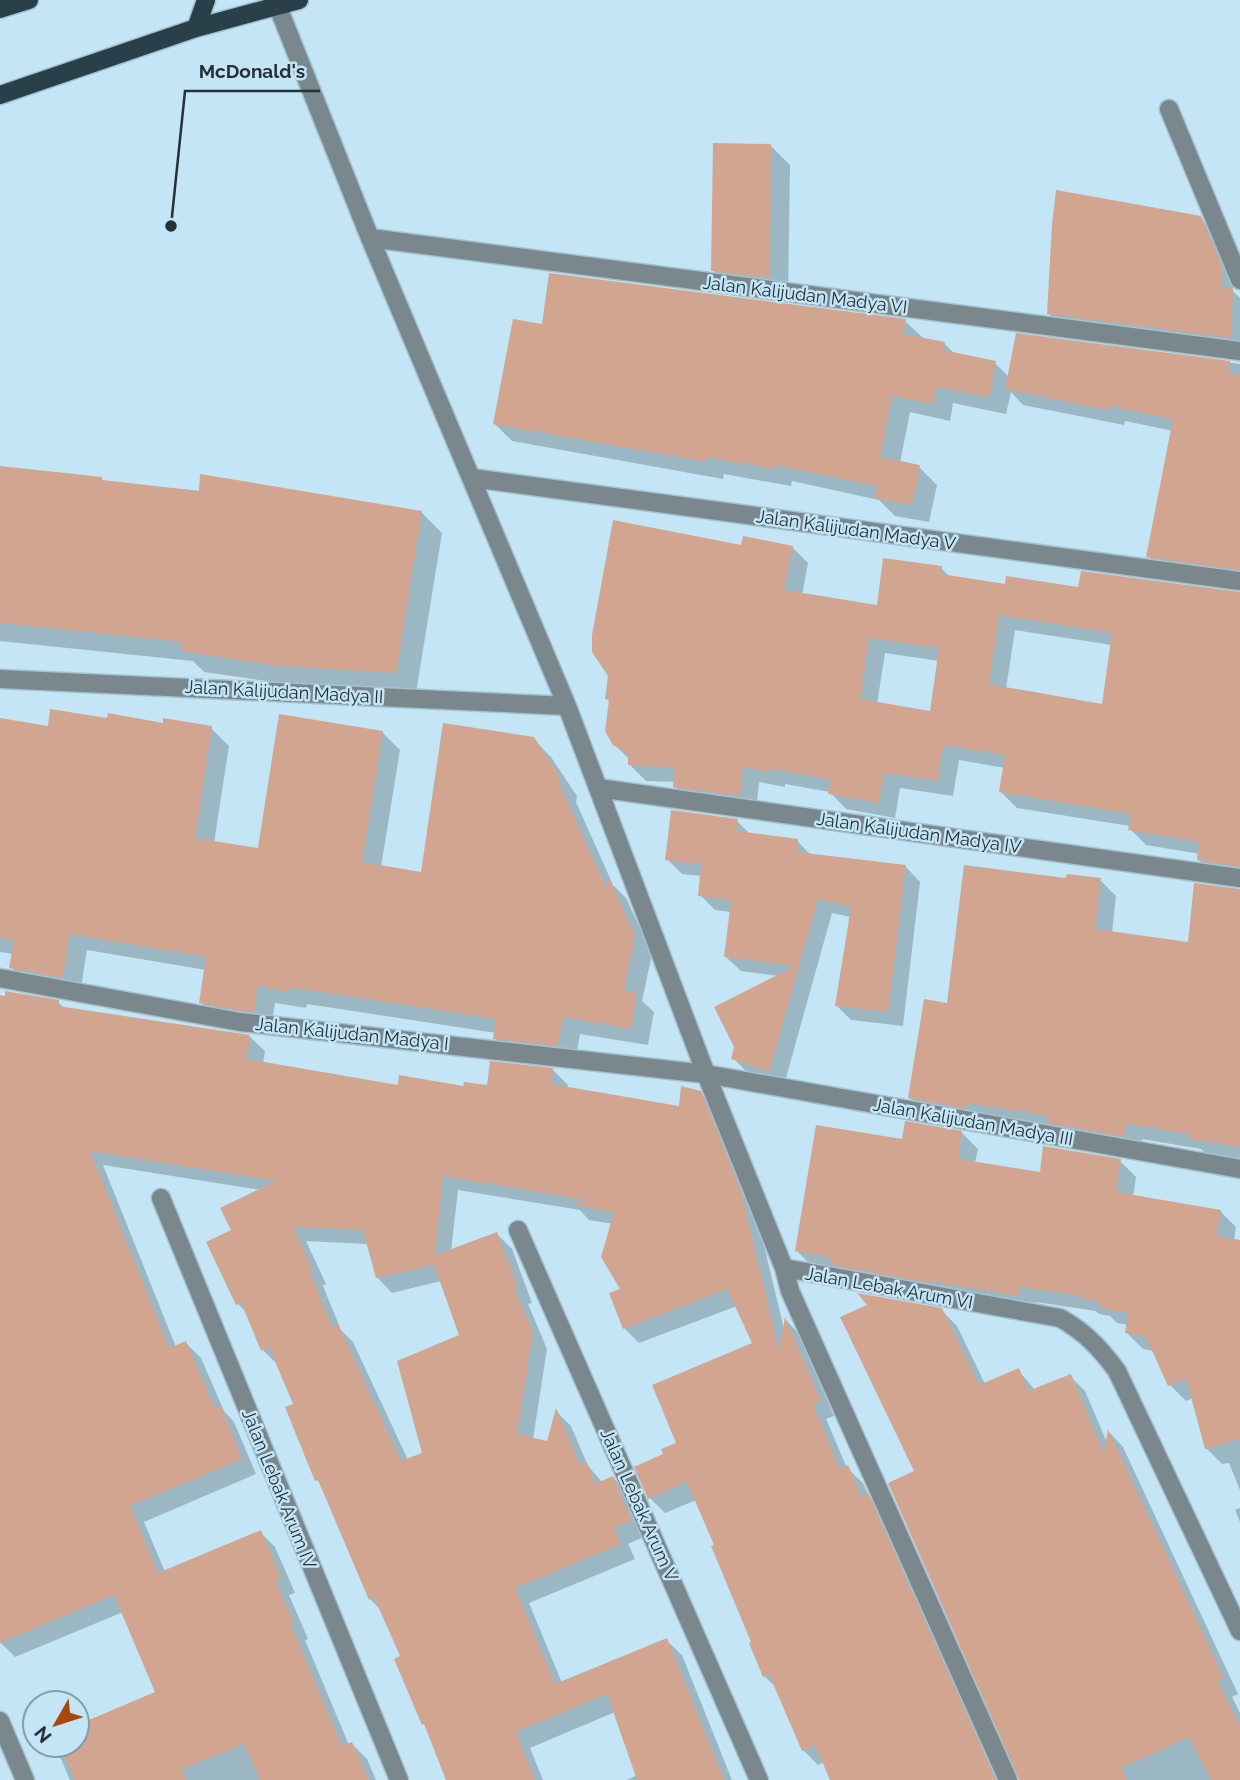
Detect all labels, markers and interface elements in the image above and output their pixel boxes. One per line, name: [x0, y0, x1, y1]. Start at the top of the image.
callout: McDonald's: [185, 51, 320, 91]
text: McDonald's: [199, 60, 305, 82]
street label: Jalan Kalijudan Madya VI: [702, 272, 908, 317]
street label: Jalan Kalijudan Madya V: [755, 505, 957, 554]
street label: Jalan Kalijudan Madya II: [184, 676, 384, 707]
street label: Jalan Kalijudan Madya IV: [815, 808, 1023, 857]
street label: Jalan Kalijudan Madya I: [254, 1013, 450, 1054]
street label: Jalan Kalijudan Madya III: [871, 1094, 1075, 1149]
street label: Jalan Lebak Arum VI: [804, 1262, 975, 1313]
street label: Jalan Lebak Arum IV: [238, 1406, 321, 1572]
street label: Jalan Lebak Arum V: [596, 1425, 683, 1585]
north arrow: [21, 1689, 91, 1759]
text: N: [30, 1722, 56, 1747]

